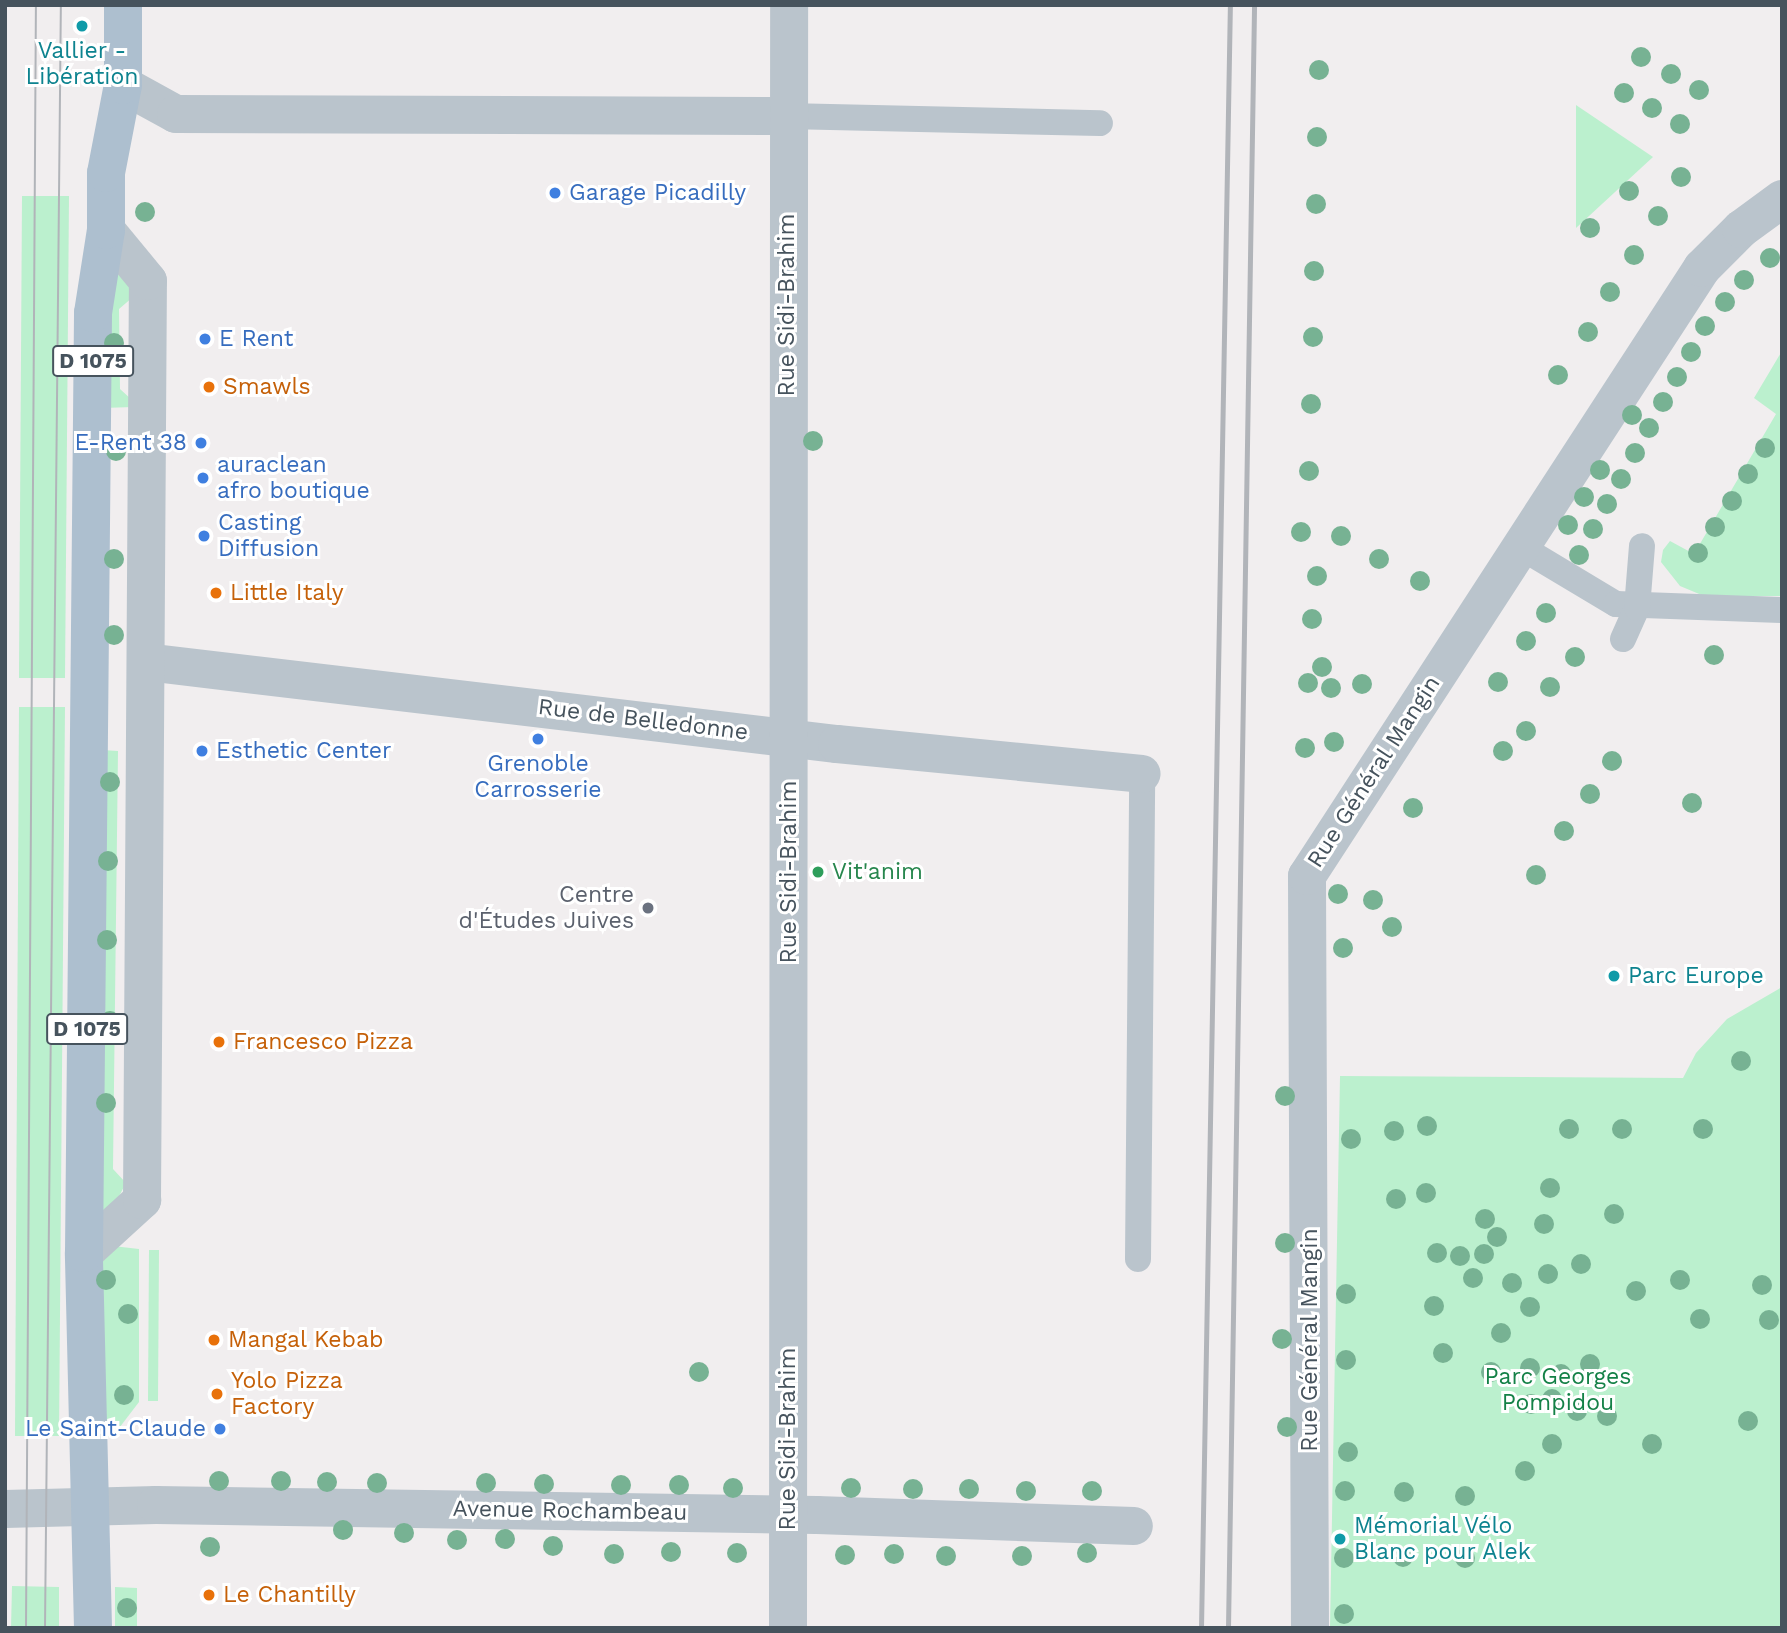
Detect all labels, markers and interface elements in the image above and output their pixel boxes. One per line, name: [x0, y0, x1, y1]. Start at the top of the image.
marker: Vallier - Libération: [74, 18, 90, 34]
place label: Vallier - Libération: [26, 37, 138, 91]
place label: Garage Picadilly: [569, 179, 746, 207]
marker: Garage Picadilly: [547, 185, 563, 201]
street label: Rue Sidi-Brahim: [773, 214, 801, 396]
place label: E Rent: [219, 325, 293, 353]
marker: E Rent: [197, 331, 213, 347]
road number: D 1075: [51, 344, 135, 378]
place label: Smawls: [223, 373, 311, 401]
marker: Smawls: [201, 379, 217, 395]
place label: E-Rent 38: [74, 429, 187, 457]
marker: E-Rent 38: [193, 435, 209, 451]
place label: auraclean afro boutique: [217, 451, 370, 505]
marker: auraclean afro boutique: [195, 470, 211, 486]
place label: Casting Diffusion: [218, 509, 319, 563]
marker: Casting Diffusion: [196, 528, 212, 544]
place label: Little Italy: [230, 579, 344, 607]
marker: Little Italy: [208, 585, 224, 601]
street label: Rue Général Mangin: [1301, 671, 1447, 873]
street label: Rue de Belledonne: [536, 693, 750, 747]
marker: Grenoble Carrosserie: [530, 731, 546, 747]
place label: Esthetic Center: [216, 737, 391, 765]
marker: Esthetic Center: [194, 743, 210, 759]
place label: Grenoble Carrosserie: [474, 750, 602, 804]
street label: Rue Sidi-Brahim: [775, 781, 803, 963]
place label: Vit'anim: [832, 858, 923, 886]
marker: Vit'anim: [810, 864, 826, 880]
place label: Centre d'Études Juives: [458, 881, 634, 935]
marker: Centre d'Études Juives: [640, 900, 656, 916]
place label: Parc Europe: [1628, 962, 1764, 990]
marker: Parc Europe: [1606, 968, 1622, 984]
road number: D 1075: [45, 1012, 129, 1046]
place label: Francesco Pizza: [233, 1028, 413, 1056]
marker: Francesco Pizza: [211, 1034, 227, 1050]
street label: Rue Général Mangin: [1296, 1228, 1324, 1452]
place label: Mangal Kebab: [228, 1326, 384, 1354]
marker: Mangal Kebab: [206, 1332, 222, 1348]
street label: Rue Sidi-Brahim: [774, 1348, 802, 1530]
park label: Parc Georges Pompidou: [1485, 1363, 1631, 1417]
place label: Yolo Pizza Factory: [231, 1367, 343, 1421]
marker: Yolo Pizza Factory: [209, 1386, 225, 1402]
place label: Le Saint-Claude: [25, 1415, 206, 1443]
marker: Le Saint-Claude: [212, 1421, 228, 1437]
street label: Avenue Rochambeau: [452, 1495, 688, 1527]
place label: Mémorial Vélo Blanc pour Alek: [1354, 1512, 1532, 1566]
marker: Mémorial Vélo Blanc pour Alek: [1332, 1531, 1348, 1547]
place label: Le Chantilly: [223, 1581, 356, 1609]
marker: Le Chantilly: [201, 1587, 217, 1603]

